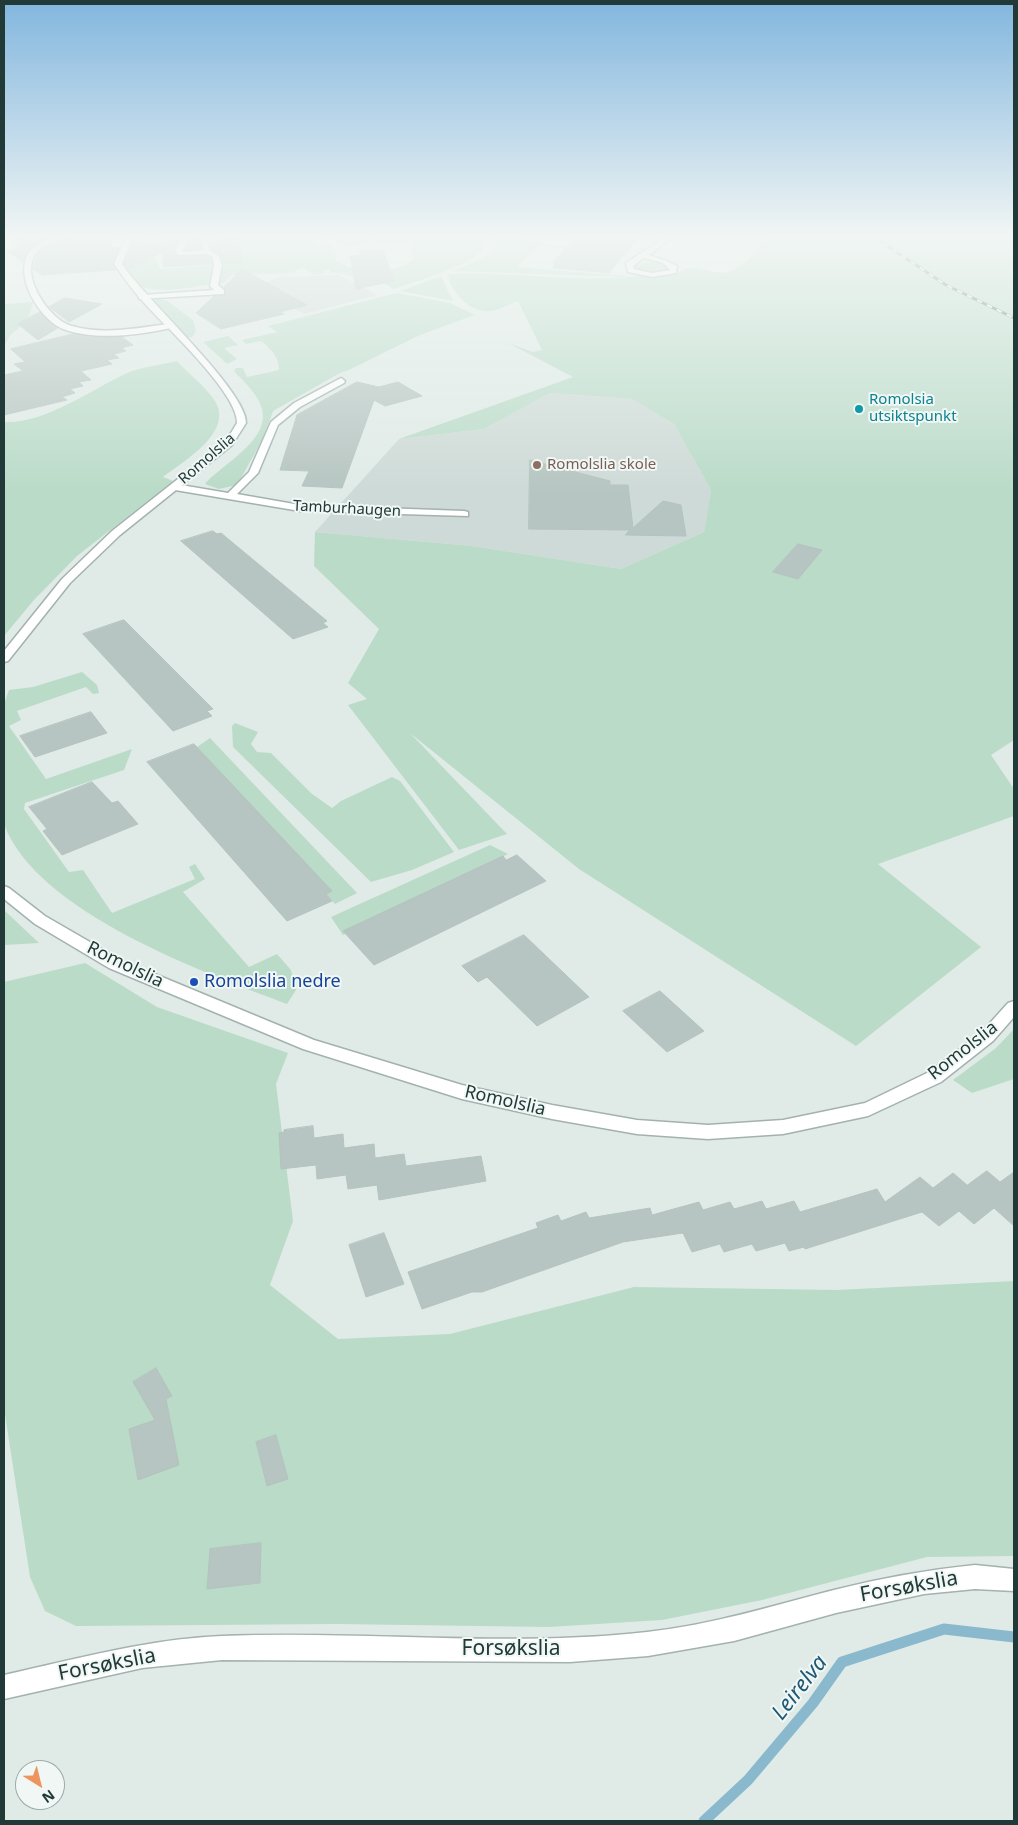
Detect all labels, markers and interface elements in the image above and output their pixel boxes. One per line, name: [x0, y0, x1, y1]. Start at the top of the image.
place label: Romolsia utsiktspunkt: [869, 391, 957, 426]
marker: Romolsia utsiktspunkt: [853, 403, 865, 415]
street label: Romolslia: [175, 430, 239, 488]
place label: Romolslia skole: [547, 456, 656, 474]
marker: Romolslia skole: [531, 459, 543, 471]
street label: Tamburhaugen: [293, 497, 401, 521]
street label: Romolslia: [83, 937, 167, 993]
place label: Romolslia nedre: [204, 971, 341, 993]
marker: Romolslia nedre: [188, 976, 200, 988]
street label: Romolslia: [924, 1017, 1002, 1085]
street label: Romolslia: [462, 1081, 548, 1121]
street label: Forsøkslia: [858, 1566, 960, 1608]
street label: Forsøkslia: [462, 1636, 560, 1662]
street label: Forsøkslia: [56, 1643, 158, 1687]
water label: Leirelva: [767, 1650, 833, 1726]
north arrow: [15, 1760, 65, 1810]
text: N: [38, 1786, 59, 1808]

